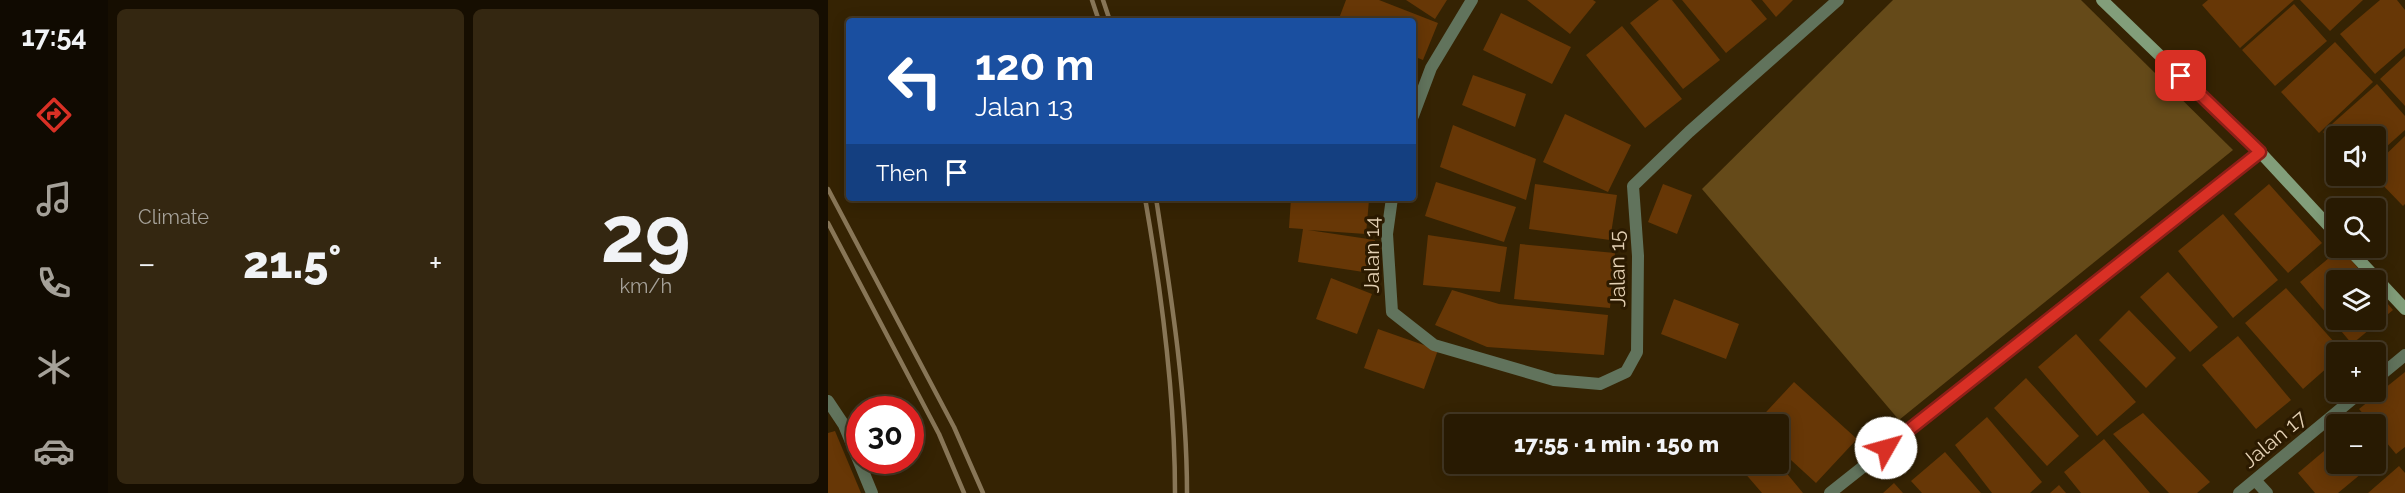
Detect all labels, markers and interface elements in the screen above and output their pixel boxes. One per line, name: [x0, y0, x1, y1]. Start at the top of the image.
text: 17:54: [21, 21, 87, 52]
text: 120 m: [975, 41, 1094, 90]
icon: left: [876, 42, 954, 120]
pin: [2155, 50, 2206, 101]
icon: arrive: [2164, 59, 2197, 92]
text: Jalan 13: [975, 91, 1073, 122]
icon: directions: [33, 94, 75, 136]
map controls: [2326, 126, 2386, 474]
button: sound: [2326, 126, 2386, 186]
icon: arrive: [940, 156, 973, 189]
text: Then: [876, 160, 928, 186]
icon: music: [33, 178, 75, 220]
text: 29: [601, 189, 691, 280]
button: search: [2326, 198, 2386, 258]
text: Climate: [138, 205, 209, 229]
street label: Jalan 14: [1359, 217, 1384, 293]
street label: Jalan 15: [1604, 231, 1630, 307]
text: 21.5°: [243, 236, 342, 289]
text: −: [138, 244, 156, 283]
text: +: [429, 244, 442, 283]
icon: phone: [33, 262, 75, 304]
button: layers: [2326, 270, 2386, 330]
text: km/h: [619, 274, 672, 298]
button: +: [2326, 342, 2386, 402]
icon: climate: [33, 346, 75, 388]
speed limit sign: 30: [846, 396, 924, 474]
street label: Jalan 17: [2237, 404, 2312, 473]
button: −: [2326, 414, 2386, 474]
position arrow: [1854, 416, 1918, 480]
icon: car: [33, 430, 75, 472]
text: 17:55 · 1 min · 150 m: [1514, 431, 1719, 457]

